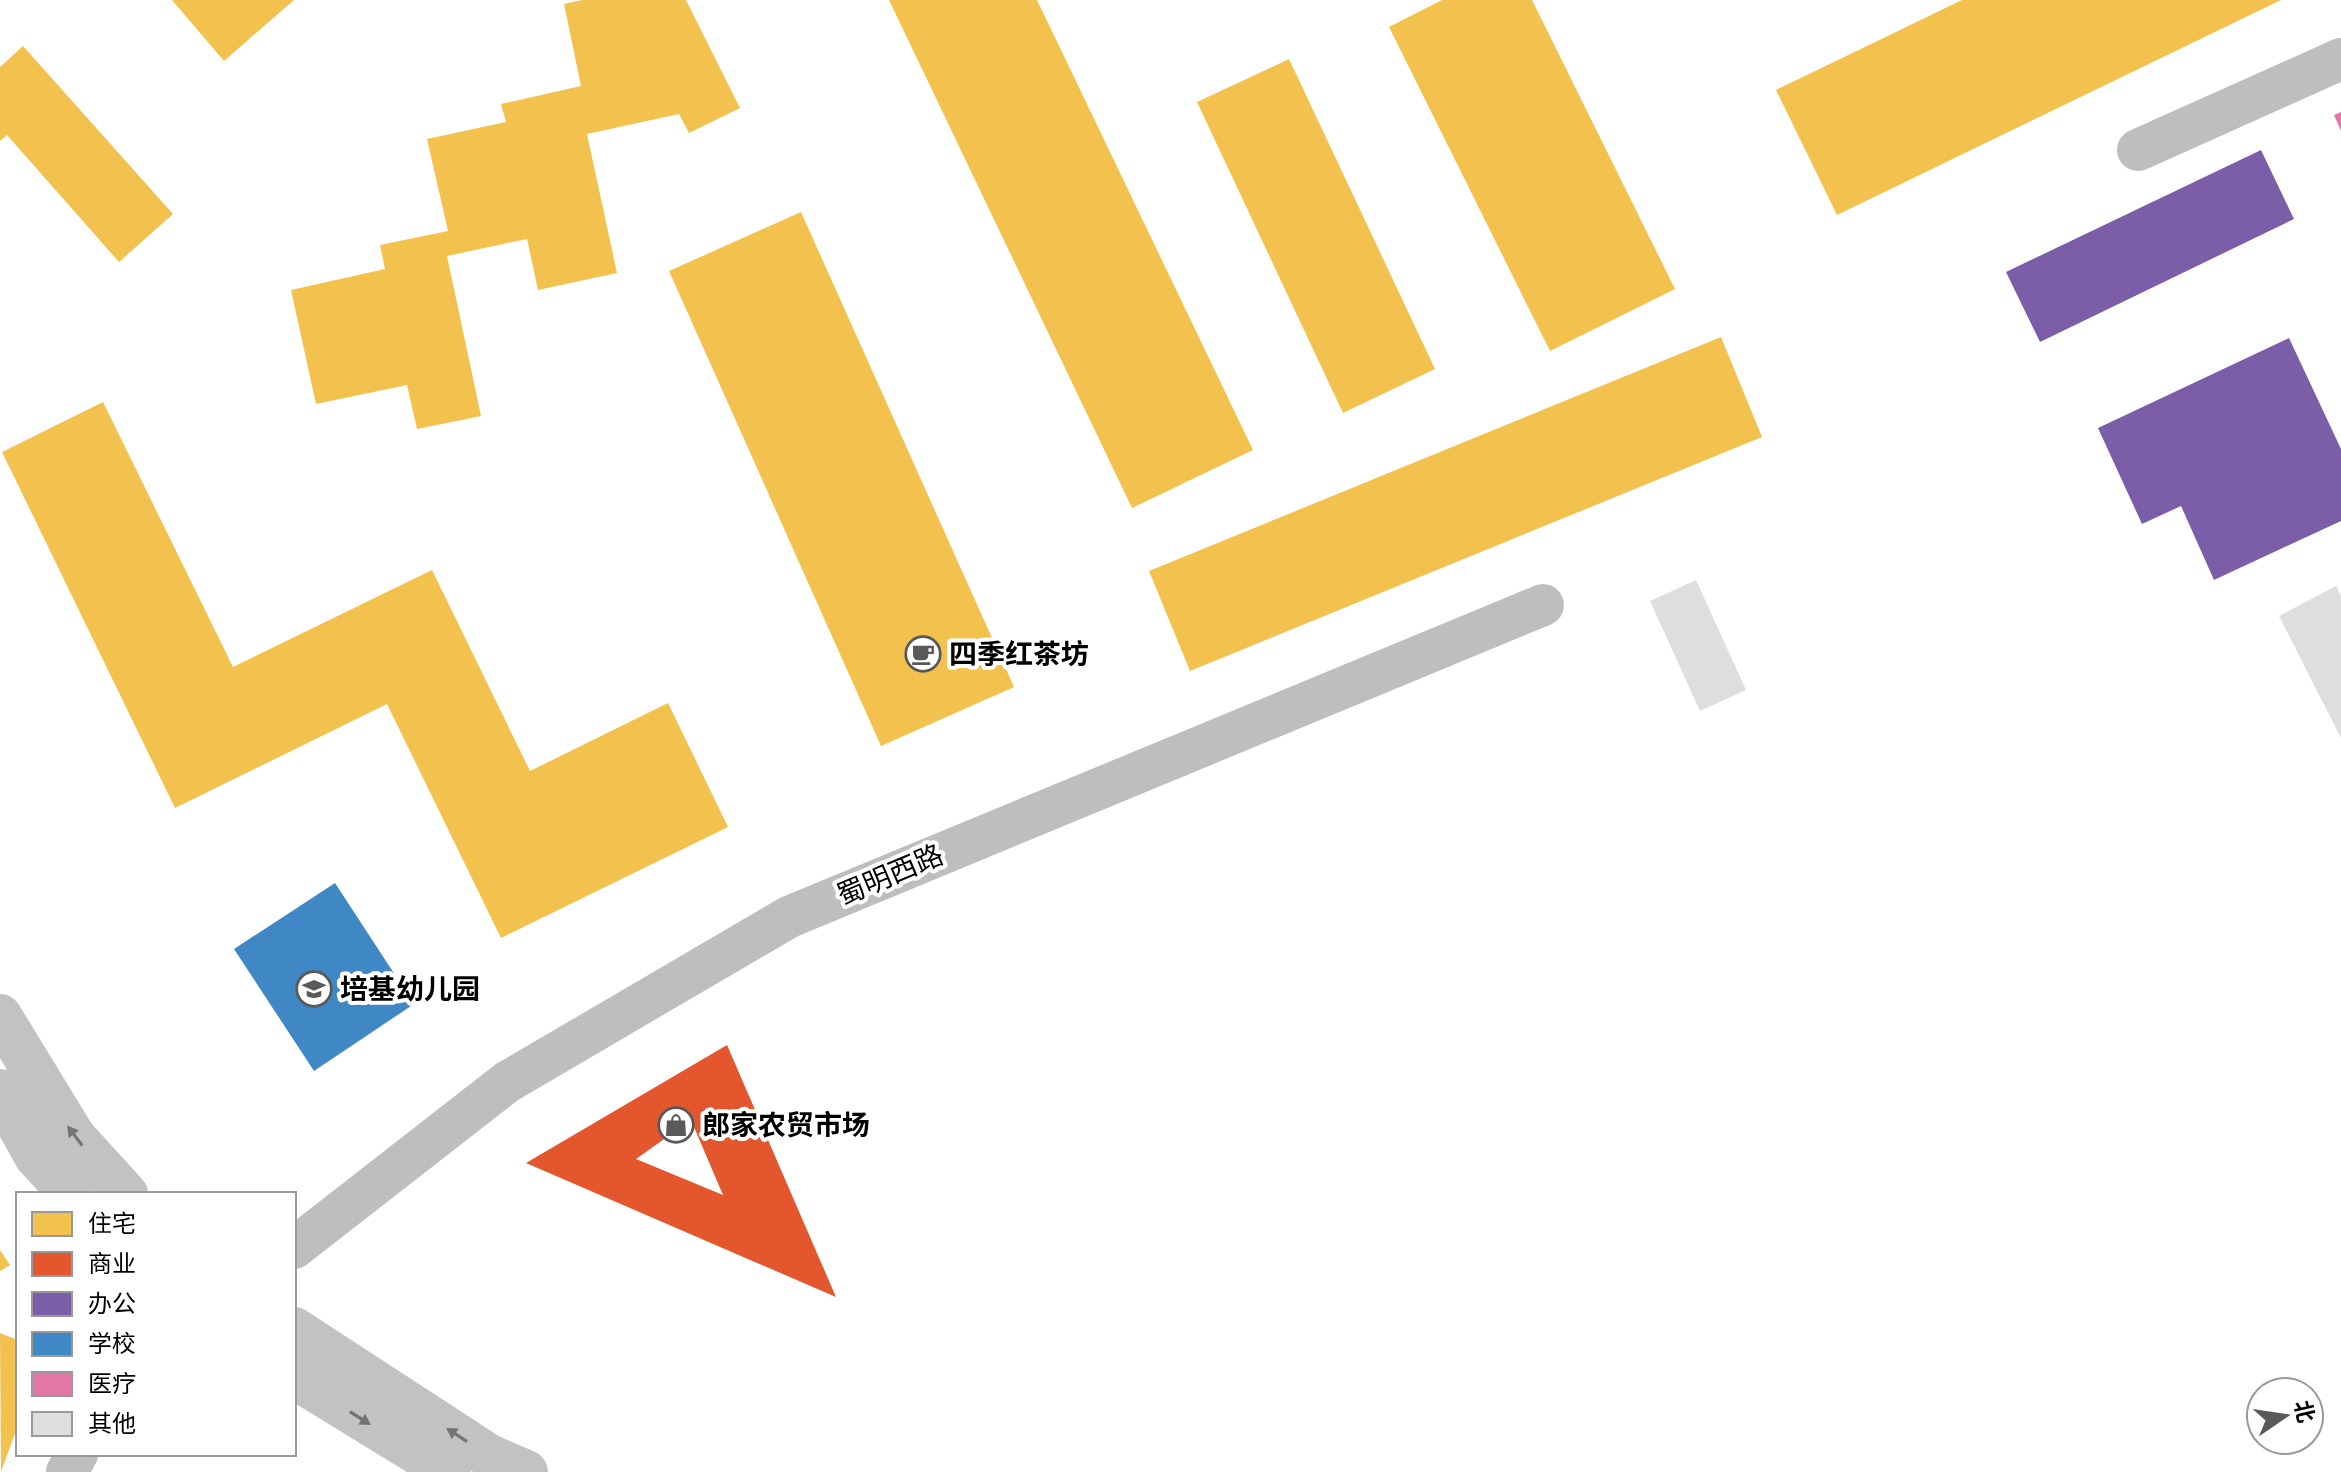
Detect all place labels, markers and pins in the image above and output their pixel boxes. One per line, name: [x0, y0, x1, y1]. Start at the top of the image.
cafe icon: 四季红茶坊: [904, 635, 942, 673]
place label: 四季红茶坊: [949, 638, 1089, 671]
school or university icon: 培基幼儿园: [295, 970, 333, 1008]
place label: 培基幼儿园: [340, 973, 480, 1006]
shop icon: 郎家农贸市场: [657, 1106, 695, 1144]
place label: 郎家农贸市场: [702, 1109, 870, 1142]

